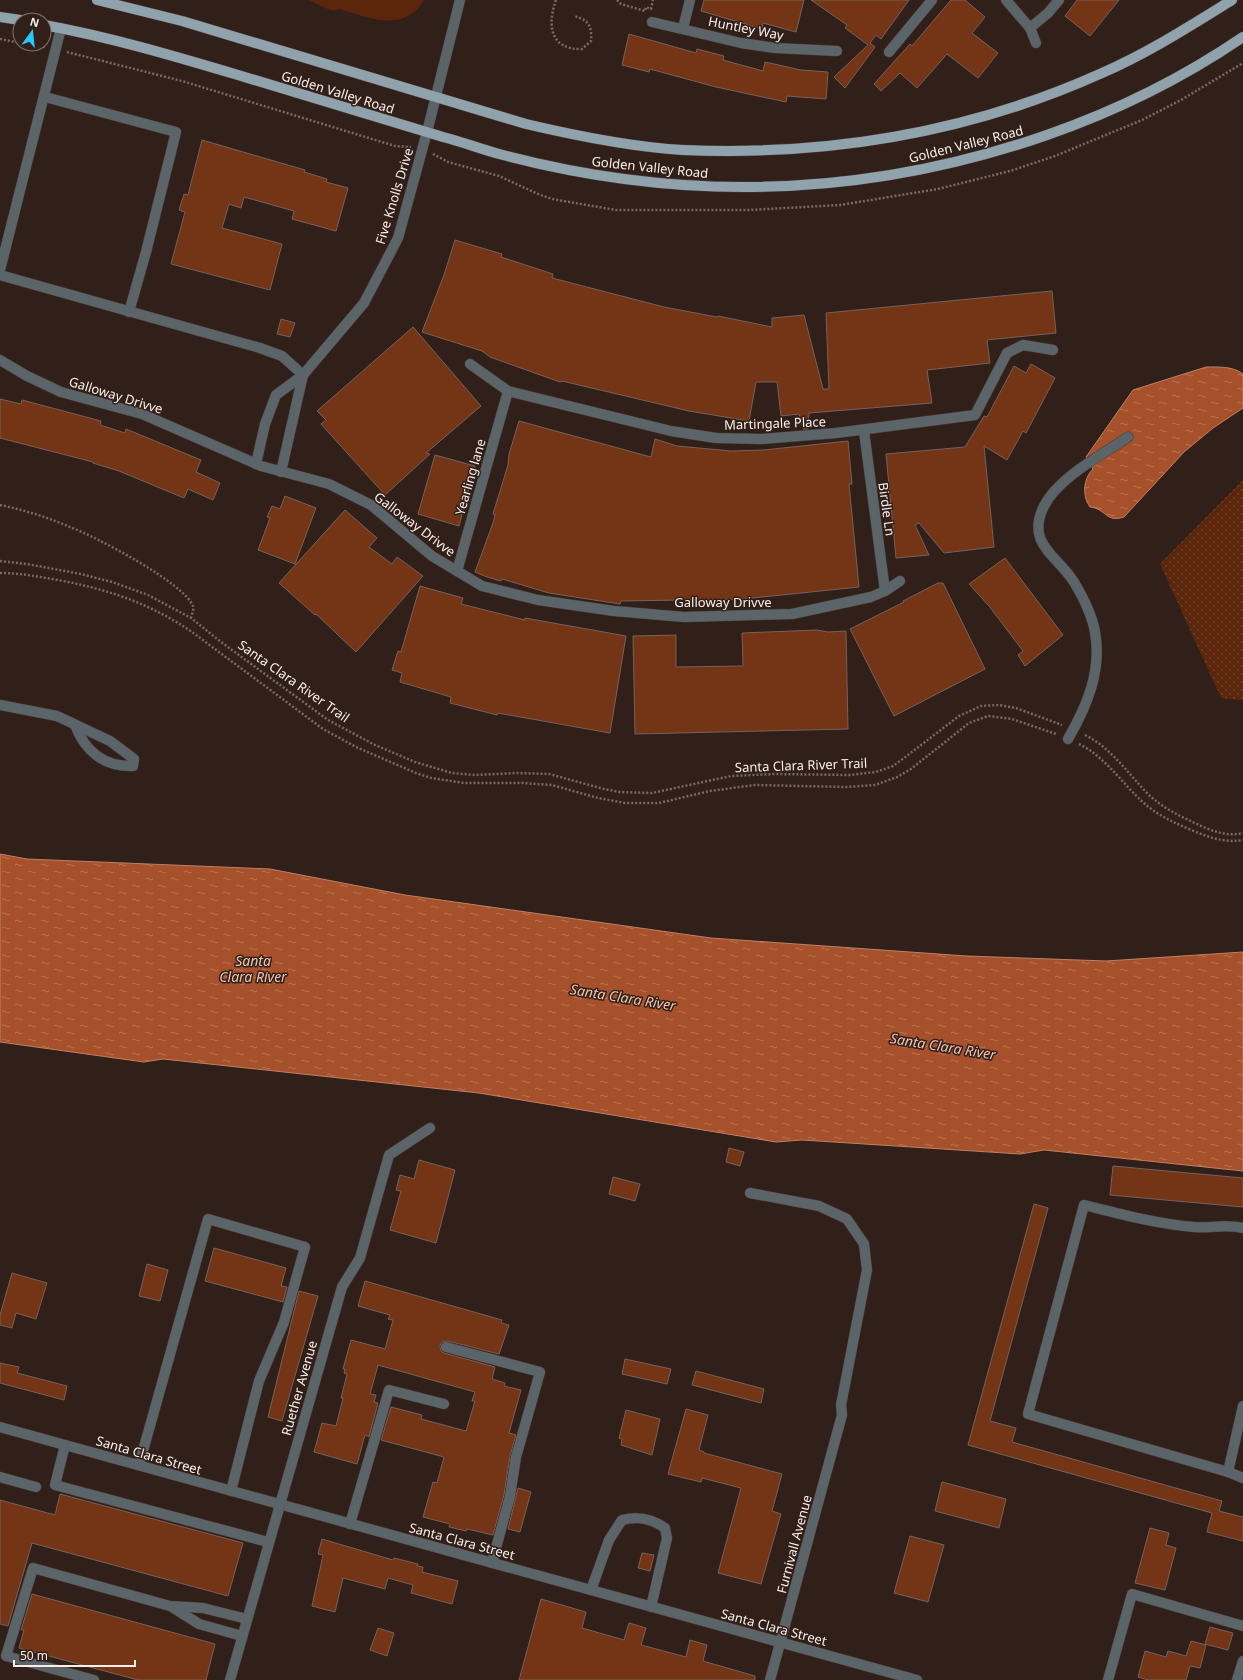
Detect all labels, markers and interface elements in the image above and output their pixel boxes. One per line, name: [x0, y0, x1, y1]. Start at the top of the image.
north arrow: [12, 12, 52, 52]
street label: Huntley Way: [707, 12, 786, 44]
text: N: [28, 13, 41, 30]
street label: Golden Valley Road: [279, 66, 397, 118]
street label: Golden Valley Road: [907, 121, 1025, 167]
street label: Five Knolls Drive: [371, 146, 417, 246]
street label: Golden Valley Road: [591, 152, 709, 182]
street label: Galloway Drivve: [67, 372, 165, 418]
street label: Martingale Place: [724, 412, 826, 434]
street label: Yearling lane: [450, 437, 490, 517]
street label: Birdle Ln: [874, 481, 900, 537]
street label: Galloway Drivve: [371, 488, 459, 560]
street label: Galloway Drivve: [674, 593, 772, 611]
street label: Santa Clara River Trail: [235, 636, 353, 726]
street label: Santa Clara River Trail: [735, 754, 867, 776]
water label: Santa Clara River: [219, 951, 287, 986]
water label: Santa Clara River: [569, 979, 678, 1015]
water label: Santa Clara River: [889, 1028, 998, 1064]
street label: Ruether Avenue: [277, 1338, 321, 1438]
street label: Santa Clara Street: [94, 1431, 204, 1479]
street label: Furnivall Avenue: [772, 1493, 816, 1595]
street label: Santa Clara Street: [407, 1518, 517, 1564]
street label: Santa Clara Street: [719, 1604, 829, 1650]
scale bar: [14, 1642, 135, 1668]
text: 50 m: [20, 1647, 48, 1664]

